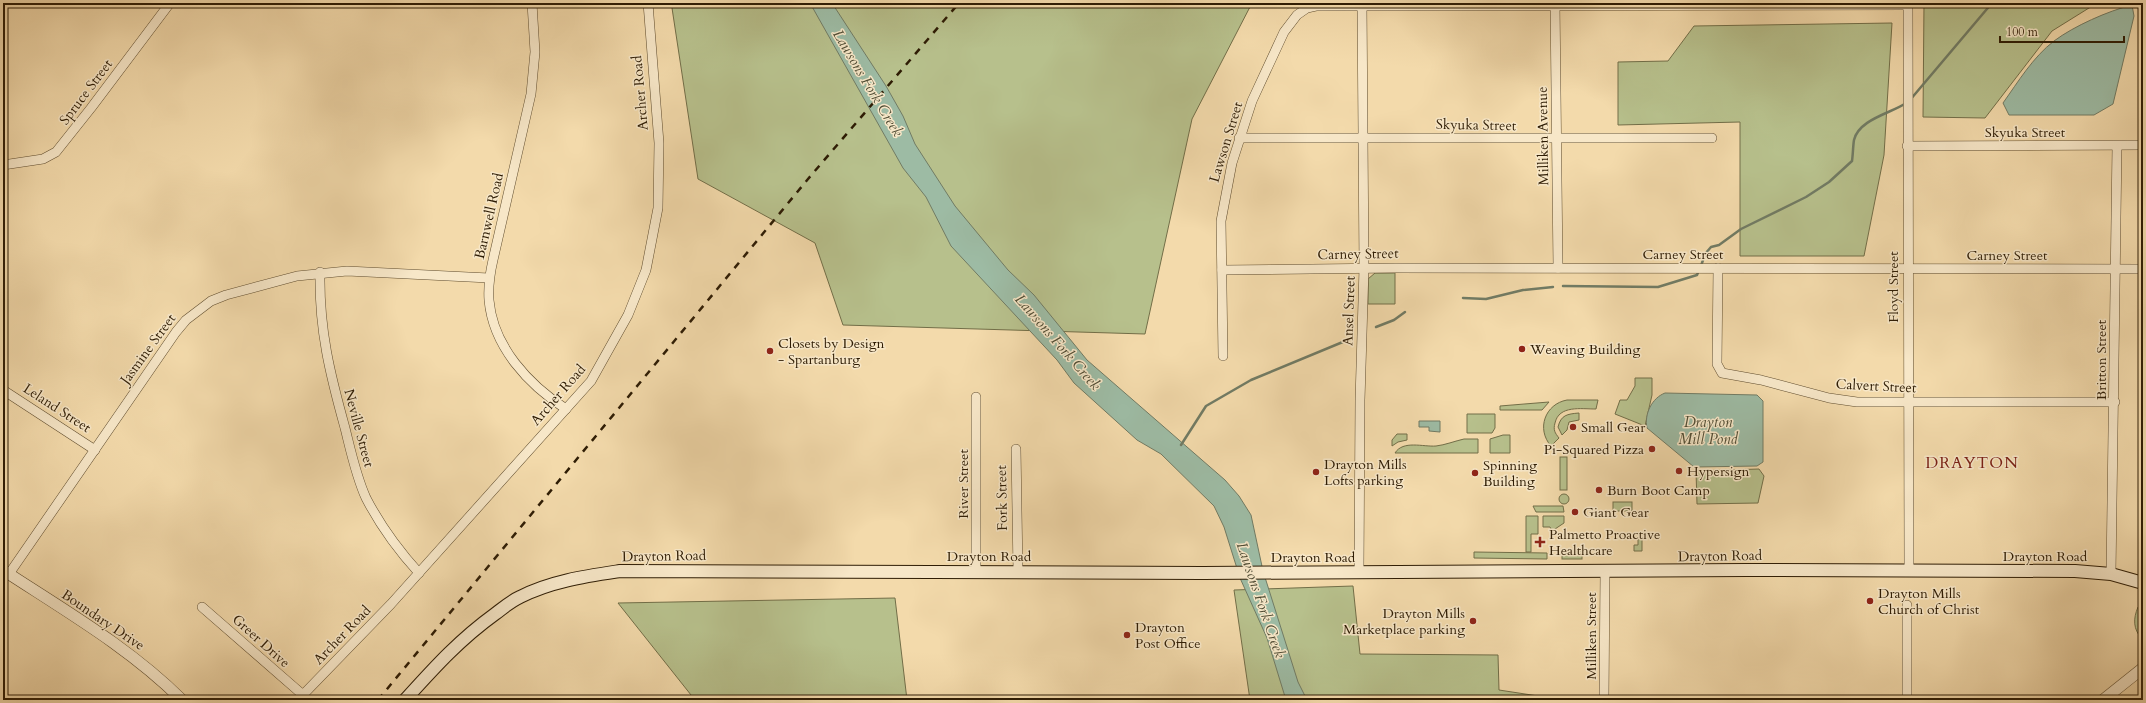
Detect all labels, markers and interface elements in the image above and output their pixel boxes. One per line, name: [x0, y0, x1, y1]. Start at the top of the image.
scale bar: [2000, 18, 2124, 44]
text: 100 m: [2006, 24, 2039, 40]
water label: Lawsons Fork Creek: [828, 26, 908, 141]
street label: Archer Road: [627, 54, 653, 131]
street label: Spruce Street: [55, 55, 117, 129]
street label: Milliken Avenue: [1533, 86, 1553, 186]
street label: Lawson Street: [1205, 99, 1247, 185]
street label: Skyuka Street: [1436, 115, 1517, 135]
street label: Skyuka Street: [1985, 123, 2066, 142]
street label: Barnwell Road: [470, 171, 508, 261]
street label: Carney Street: [1317, 244, 1399, 264]
street label: Carney Street: [1642, 245, 1724, 264]
street label: Carney Street: [1966, 246, 2048, 265]
street label: Floyd Street: [1884, 251, 1903, 323]
street label: Ansel Street: [1338, 275, 1360, 346]
water label: Lawsons Fork Creek: [1011, 290, 1106, 395]
street label: Jasmine Street: [115, 309, 180, 390]
street label: Britton Street: [2092, 319, 2111, 400]
place label: Closets by Design - Spartanburg: [778, 334, 885, 369]
place label: Weaving Building: [1529, 340, 1640, 359]
marker: Weaving Building: [1517, 344, 1527, 354]
marker: Closets by Design - Spartanburg: [765, 346, 775, 356]
street label: Archer Road: [526, 360, 590, 430]
street label: Calvert Street: [1835, 374, 1917, 398]
street label: Leland Street: [19, 379, 95, 437]
street label: Neville Street: [339, 387, 379, 470]
water label: Drayton Mill Pond: [1678, 412, 1739, 449]
place label: Small Gear: [1581, 418, 1646, 437]
marker: Small Gear: [1568, 422, 1578, 432]
place label: Pi-Squared Pizza: [1544, 440, 1644, 459]
marker: Pi-Squared Pizza: [1647, 444, 1657, 454]
street label: River Street: [954, 449, 973, 519]
district label: DRAYTON: [1925, 452, 2019, 474]
place label: Drayton Mills Lofts parking: [1324, 455, 1407, 490]
place label: Spinning Building: [1483, 456, 1537, 491]
place label: Hypersign: [1687, 462, 1749, 481]
street label: Fork Street: [992, 464, 1012, 531]
marker: Hypersign: [1674, 466, 1684, 476]
marker: Drayton Mills Lofts parking: [1311, 467, 1321, 477]
marker: Spinning Building: [1470, 468, 1480, 478]
place label: Burn Boot Camp: [1607, 481, 1710, 500]
marker: Burn Boot Camp: [1594, 485, 1604, 495]
place label: Giant Gear: [1583, 503, 1650, 522]
marker: Giant Gear: [1570, 507, 1580, 517]
place label: Palmetto Proactive Healthcare: [1549, 525, 1660, 560]
marker: Palmetto Proactive Healthcare: [1534, 536, 1546, 548]
water label: Lawsons Fork Creek: [1232, 539, 1290, 661]
street label: Drayton Road: [622, 546, 707, 566]
street label: Drayton Road: [1678, 546, 1763, 566]
street label: Drayton Road: [947, 547, 1032, 566]
street label: Drayton Road: [2003, 547, 2088, 566]
street label: Drayton Road: [1271, 548, 1356, 567]
place label: Drayton Mills Church of Christ: [1878, 584, 1980, 619]
street label: Boundary Drive: [58, 585, 148, 655]
street label: Milliken Street: [1582, 592, 1601, 680]
marker: Drayton Mills Church of Christ: [1865, 596, 1875, 606]
street label: Archer Road: [309, 601, 375, 669]
place label: Drayton Mills Marketplace parking: [1343, 604, 1465, 639]
street label: Greer Drive: [228, 610, 294, 672]
marker: Drayton Mills Marketplace parking: [1468, 616, 1478, 626]
place label: Drayton Post Office: [1135, 618, 1201, 653]
marker: Drayton Post Office: [1122, 630, 1132, 640]

